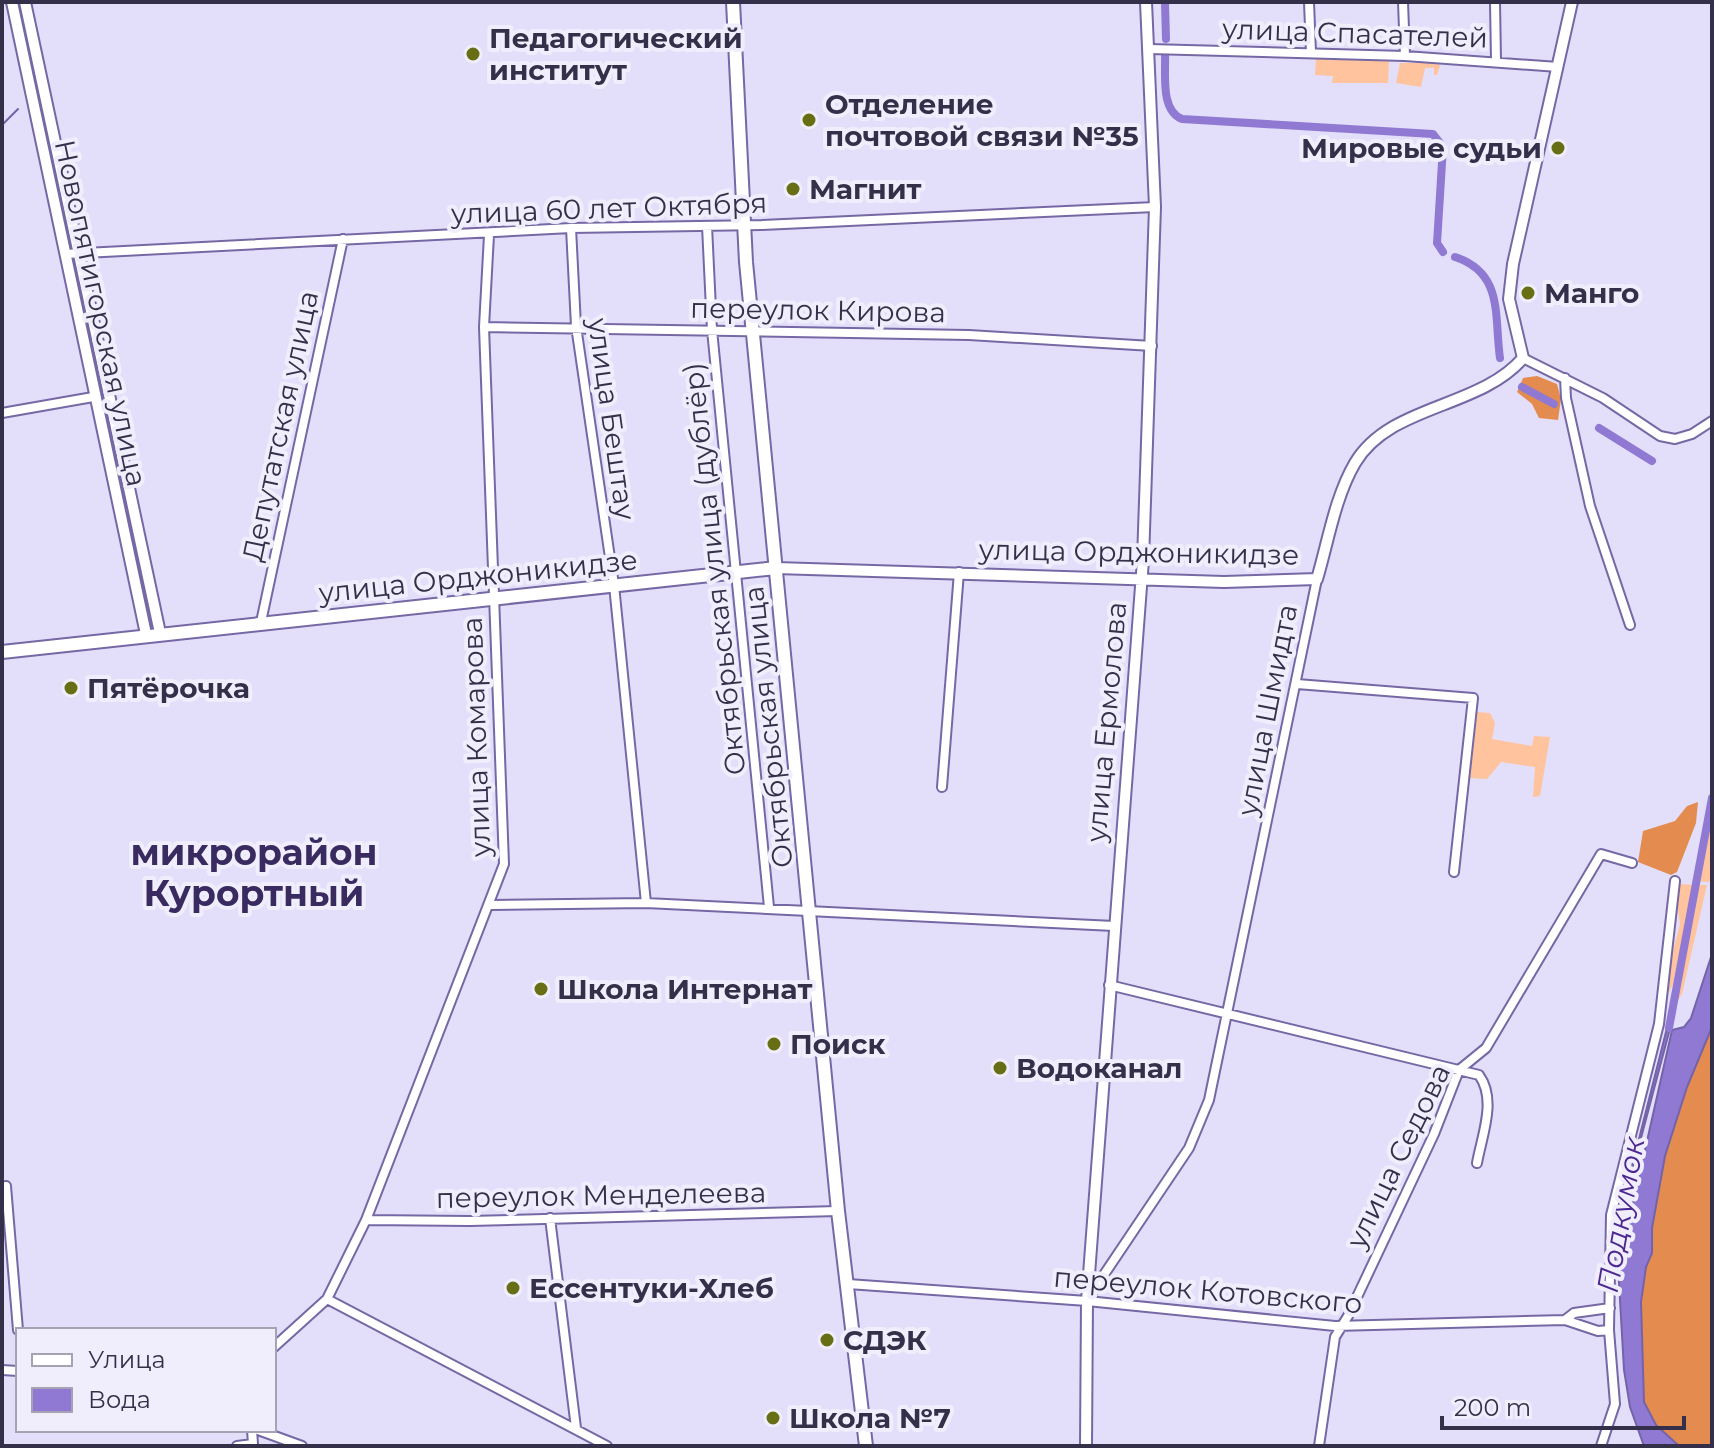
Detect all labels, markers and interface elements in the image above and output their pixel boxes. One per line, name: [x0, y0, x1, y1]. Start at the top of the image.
street label: улица Спасателей: [1221, 11, 1488, 55]
place label: Педагогический институт: [489, 21, 743, 87]
marker: Педагогический институт: [464, 45, 482, 63]
place label: Отделение почтовой связи №35: [825, 87, 1139, 153]
marker: Отделение почтовой связи №35: [800, 111, 818, 129]
place label: Мировые судьи: [1301, 131, 1542, 165]
street label: Новопятигорская улица: [48, 137, 154, 489]
marker: Мировые судьи: [1549, 139, 1567, 157]
place label: Магнит: [809, 172, 922, 206]
marker: Магнит: [784, 180, 802, 198]
street label: улица 60 лет Октября: [449, 185, 768, 231]
place label: Манго: [1544, 276, 1639, 310]
marker: Манго: [1519, 284, 1537, 302]
street label: Депутатская улица: [235, 288, 325, 564]
street label: переулок Кирова: [690, 291, 946, 329]
street label: улица Бештау: [581, 315, 643, 523]
street label: Октябрьская улица (дублёр): [675, 361, 753, 777]
street label: улица Орджоникидзе: [977, 532, 1300, 572]
street label: улица Орджоникидзе: [316, 542, 639, 610]
street label: Октябрьская улица: [736, 585, 800, 869]
street label: улица Ермолова: [1078, 600, 1133, 845]
street label: улица Шмидта: [1230, 601, 1304, 820]
street label: улица Комарова: [455, 616, 497, 859]
place label: Пятёрочка: [87, 671, 250, 705]
marker: Пятёрочка: [62, 679, 80, 697]
district label: микрорайон Курортный: [130, 830, 378, 915]
place label: Школа Интернат: [557, 972, 812, 1006]
marker: Школа Интернат: [532, 980, 550, 998]
place label: Поиск: [790, 1027, 886, 1061]
marker: Поиск: [765, 1035, 783, 1053]
place label: Водоканал: [1016, 1051, 1183, 1085]
street label: улица Седова: [1338, 1058, 1457, 1254]
marker: Водоканал: [991, 1059, 1009, 1077]
water label: Подкумок: [1589, 1133, 1653, 1296]
street label: переулок Менделеева: [435, 1175, 767, 1215]
street label: переулок Котовского: [1052, 1260, 1364, 1320]
place label: Ессентуки-Хлеб: [529, 1271, 774, 1305]
marker: Ессентуки-Хлеб: [504, 1279, 522, 1297]
place label: СДЭК: [843, 1323, 927, 1357]
legend: [16, 1328, 276, 1432]
marker: СДЭК: [818, 1331, 836, 1349]
text: Улица: [88, 1345, 166, 1374]
scale bar: [1442, 1380, 1684, 1430]
text: Вода: [88, 1385, 151, 1414]
text: 200 m: [1454, 1393, 1531, 1422]
place label: Школа №7: [789, 1401, 951, 1435]
marker: Школа №7: [764, 1409, 782, 1427]

